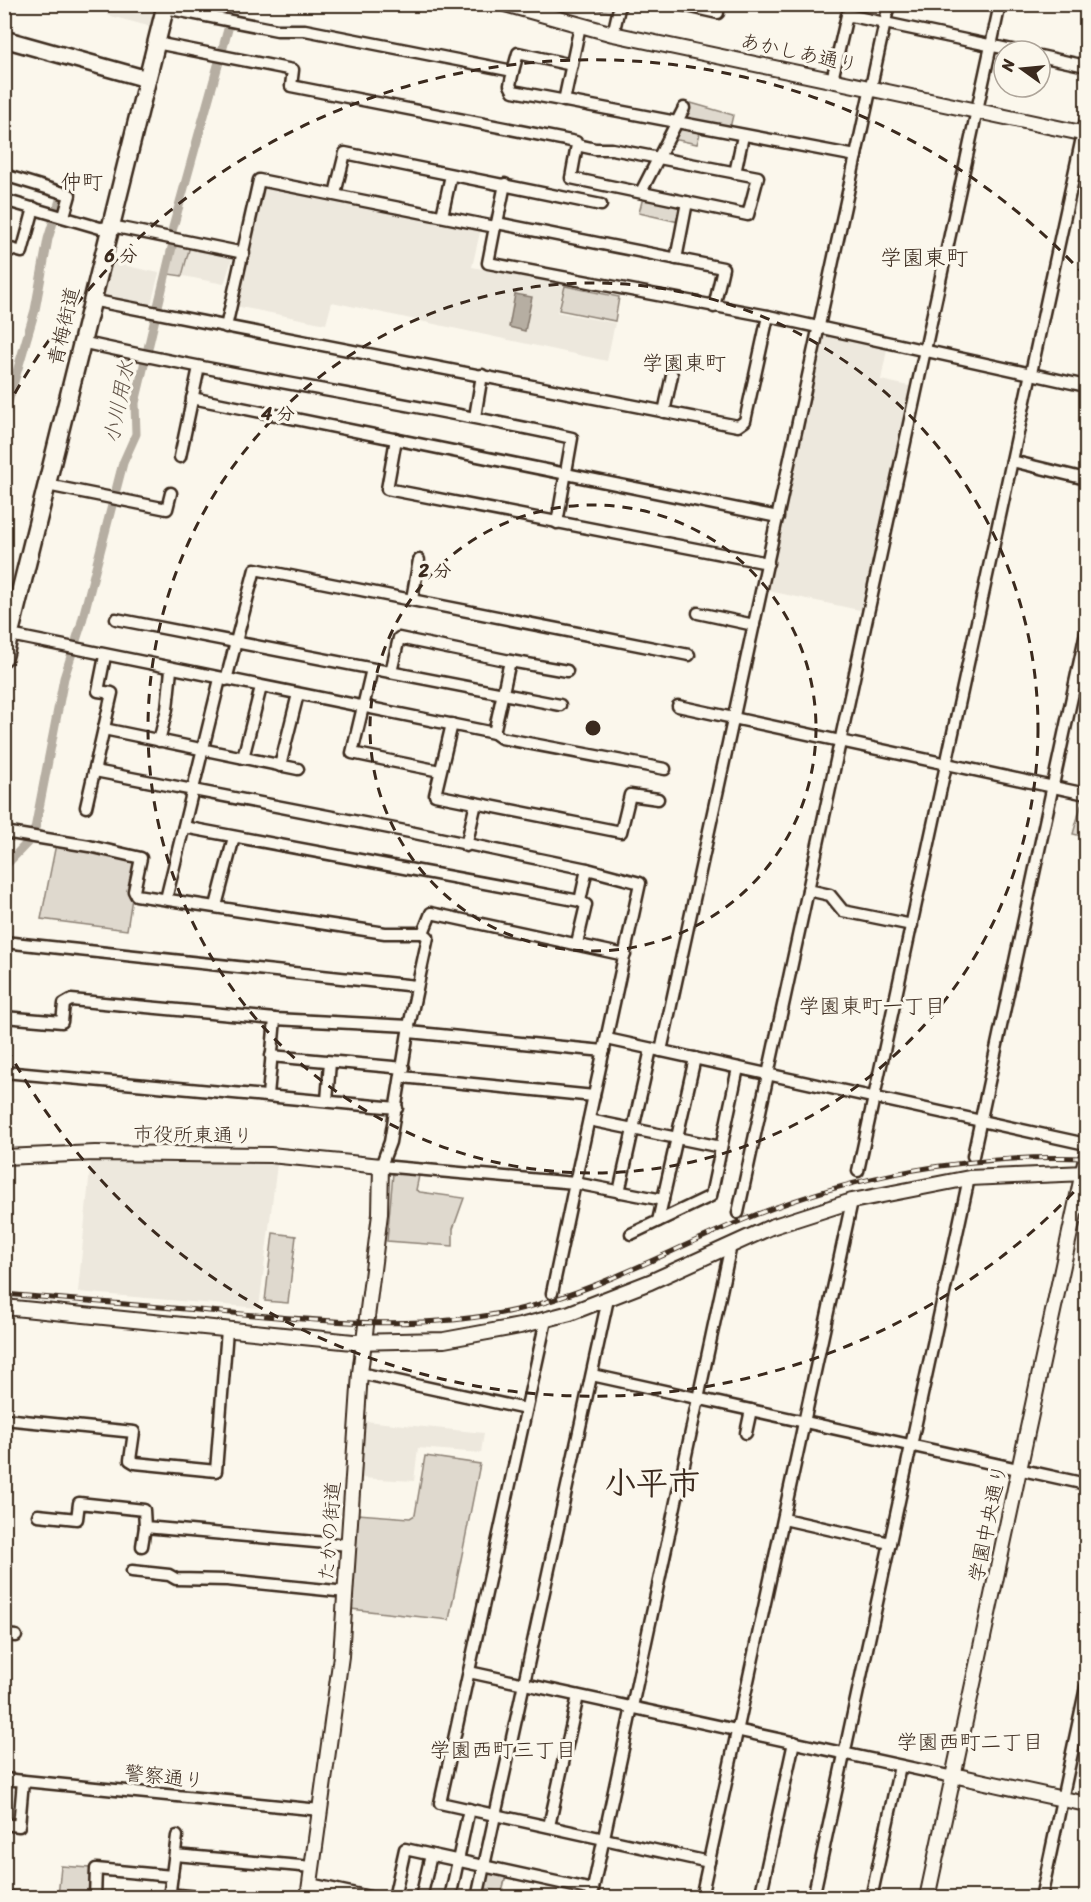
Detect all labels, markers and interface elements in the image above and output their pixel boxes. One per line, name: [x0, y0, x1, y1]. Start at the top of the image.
street label: あかしあ通り: [737, 23, 861, 83]
north arrow: [992, 39, 1052, 99]
text: N: [992, 55, 1024, 75]
district label: 仲町: [61, 163, 103, 201]
district label: 学園東町: [880, 238, 968, 277]
text: 6 分: [104, 240, 137, 272]
street label: 青梅街道: [38, 283, 90, 369]
district label: 学園東町: [642, 344, 726, 382]
water label: 小川用水: [92, 357, 146, 447]
text: 4 分: [260, 398, 295, 430]
text: 2 分: [417, 555, 452, 587]
centre of rings: [583, 718, 603, 738]
district label: 学園東町一丁目: [799, 987, 946, 1025]
street label: 市役所東通り: [133, 1116, 253, 1154]
district label: 小平市: [604, 1455, 700, 1512]
street label: 学園中央通り: [958, 1461, 1018, 1585]
street label: たかの街道: [309, 1480, 351, 1582]
district label: 学園西町二丁目: [897, 1723, 1044, 1761]
district label: 学園西町三丁目: [430, 1731, 577, 1769]
street label: 警察通り: [122, 1755, 206, 1799]

